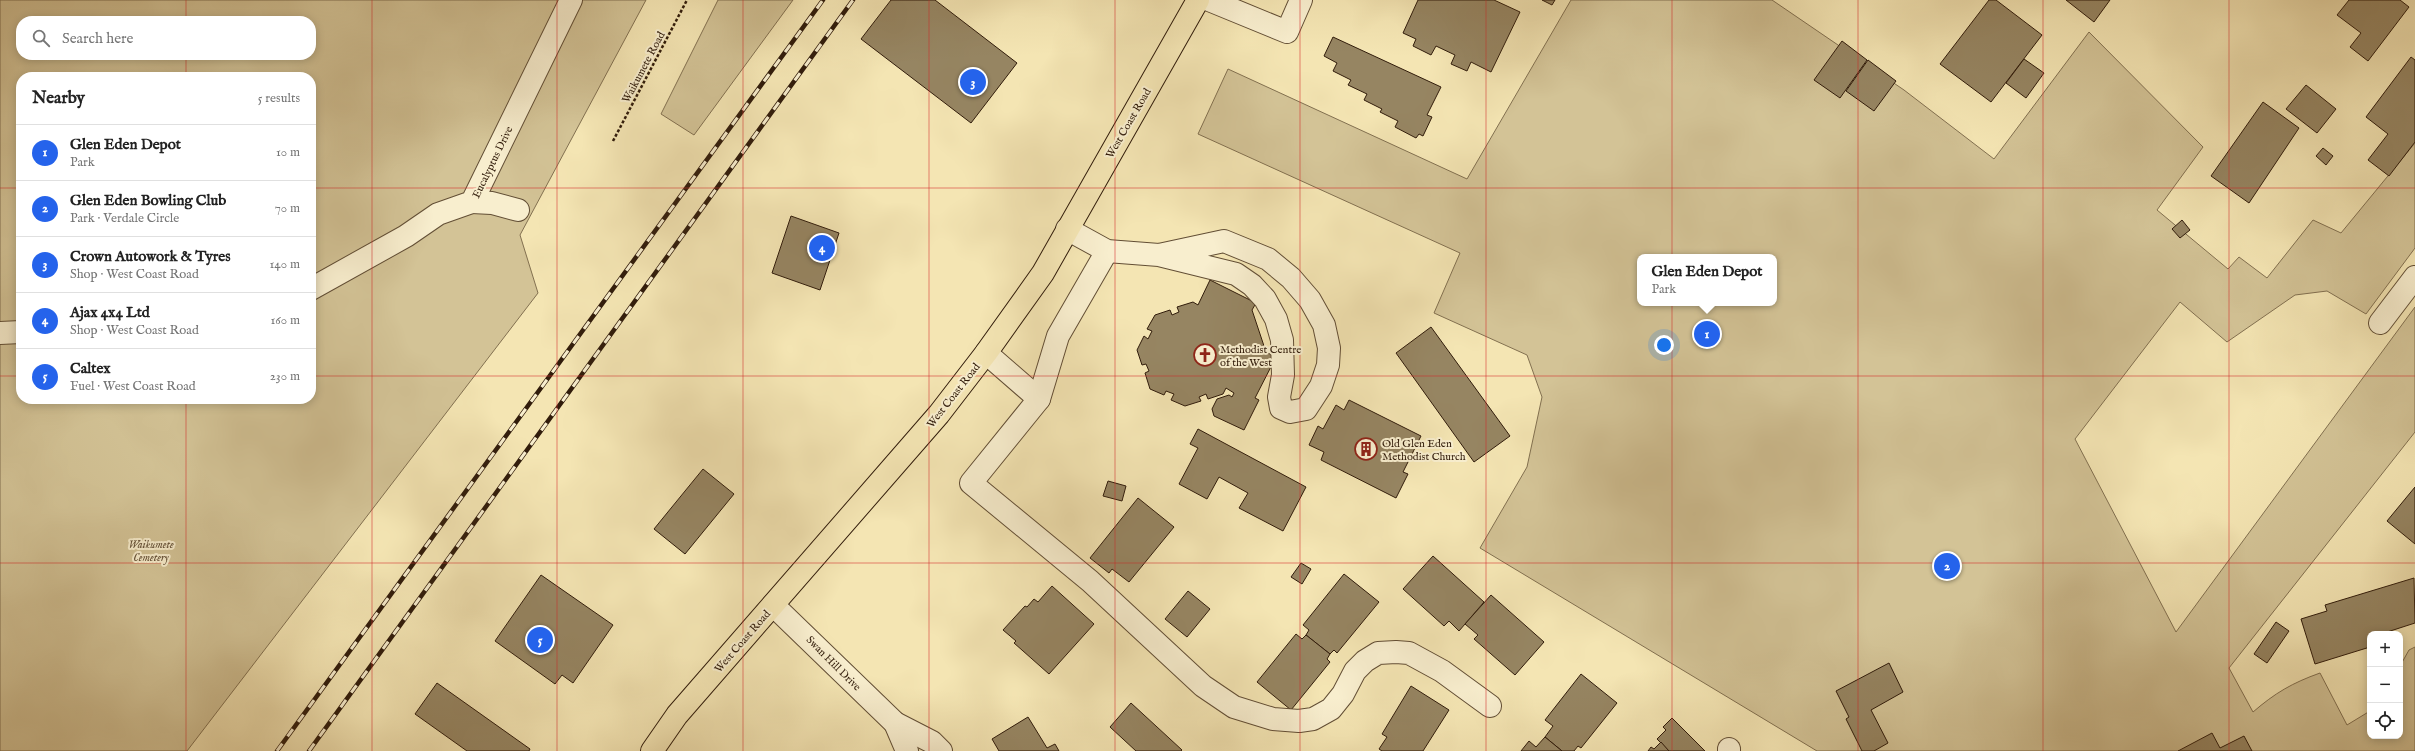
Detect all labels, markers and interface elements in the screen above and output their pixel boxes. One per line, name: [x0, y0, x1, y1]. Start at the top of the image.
search box: [16, 16, 316, 60]
icon: search: [30, 27, 52, 49]
text: Search here: [62, 29, 133, 48]
street label: Waikumete Road: [619, 29, 669, 105]
pin: 3: [960, 67, 986, 97]
street label: West Coast Road: [1103, 86, 1155, 161]
text: Nearby: [32, 88, 85, 109]
text: 5 results: [258, 90, 300, 107]
street label: Eucalyptus Drive: [469, 124, 516, 201]
text: Glen Eden Depot: [70, 135, 181, 154]
text: 1: [43, 144, 47, 161]
text: 10 m: [276, 144, 300, 161]
text: Park: [70, 154, 95, 171]
text: Glen Eden Bowling Club: [70, 191, 226, 210]
text: 2: [42, 200, 48, 217]
text: 70 m: [275, 200, 300, 217]
text: Park · Verdale Circle: [70, 210, 179, 227]
pin: 4: [809, 233, 835, 263]
text: Crown Autowork & Tyres: [70, 247, 231, 266]
popup: [1637, 254, 1777, 306]
text: 3: [43, 256, 47, 273]
text: 140 m: [270, 256, 300, 273]
text: Glen Eden Depot: [1652, 262, 1762, 281]
text: Shop · West Coast Road: [70, 266, 199, 283]
text: Park: [1652, 281, 1676, 298]
text: Ajax 4x4 Ltd: [70, 303, 150, 322]
text: 4: [42, 312, 48, 329]
text: 160 m: [270, 312, 300, 329]
pin: 1: [1694, 319, 1720, 349]
text: Shop · West Coast Road: [70, 322, 199, 339]
your location: [1654, 335, 1674, 355]
church icon: Methodist Centre of the West: [1192, 342, 1218, 368]
place label: Methodist Centre of the West: [1220, 343, 1301, 370]
text: Caltex: [70, 359, 111, 378]
street label: West Coast Road: [924, 360, 984, 431]
text: 5: [43, 368, 47, 385]
text: 230 m: [270, 368, 300, 385]
text: Fuel · West Coast Road: [70, 378, 196, 395]
building icon: Old Glen Eden Methodist Church: [1353, 436, 1379, 462]
place label: Old Glen Eden Methodist Church: [1382, 437, 1466, 464]
park label: Waikumete Cemetery: [128, 538, 174, 565]
pin: 2: [1934, 551, 1960, 581]
street label: West Coast Road: [712, 607, 774, 676]
pin: 5: [527, 625, 553, 655]
map controls: [2367, 631, 2403, 739]
button: +: [2367, 631, 2403, 667]
street label: Swan Hill Drive: [803, 633, 864, 694]
button: −: [2367, 667, 2403, 703]
button: locate: [2367, 703, 2403, 739]

